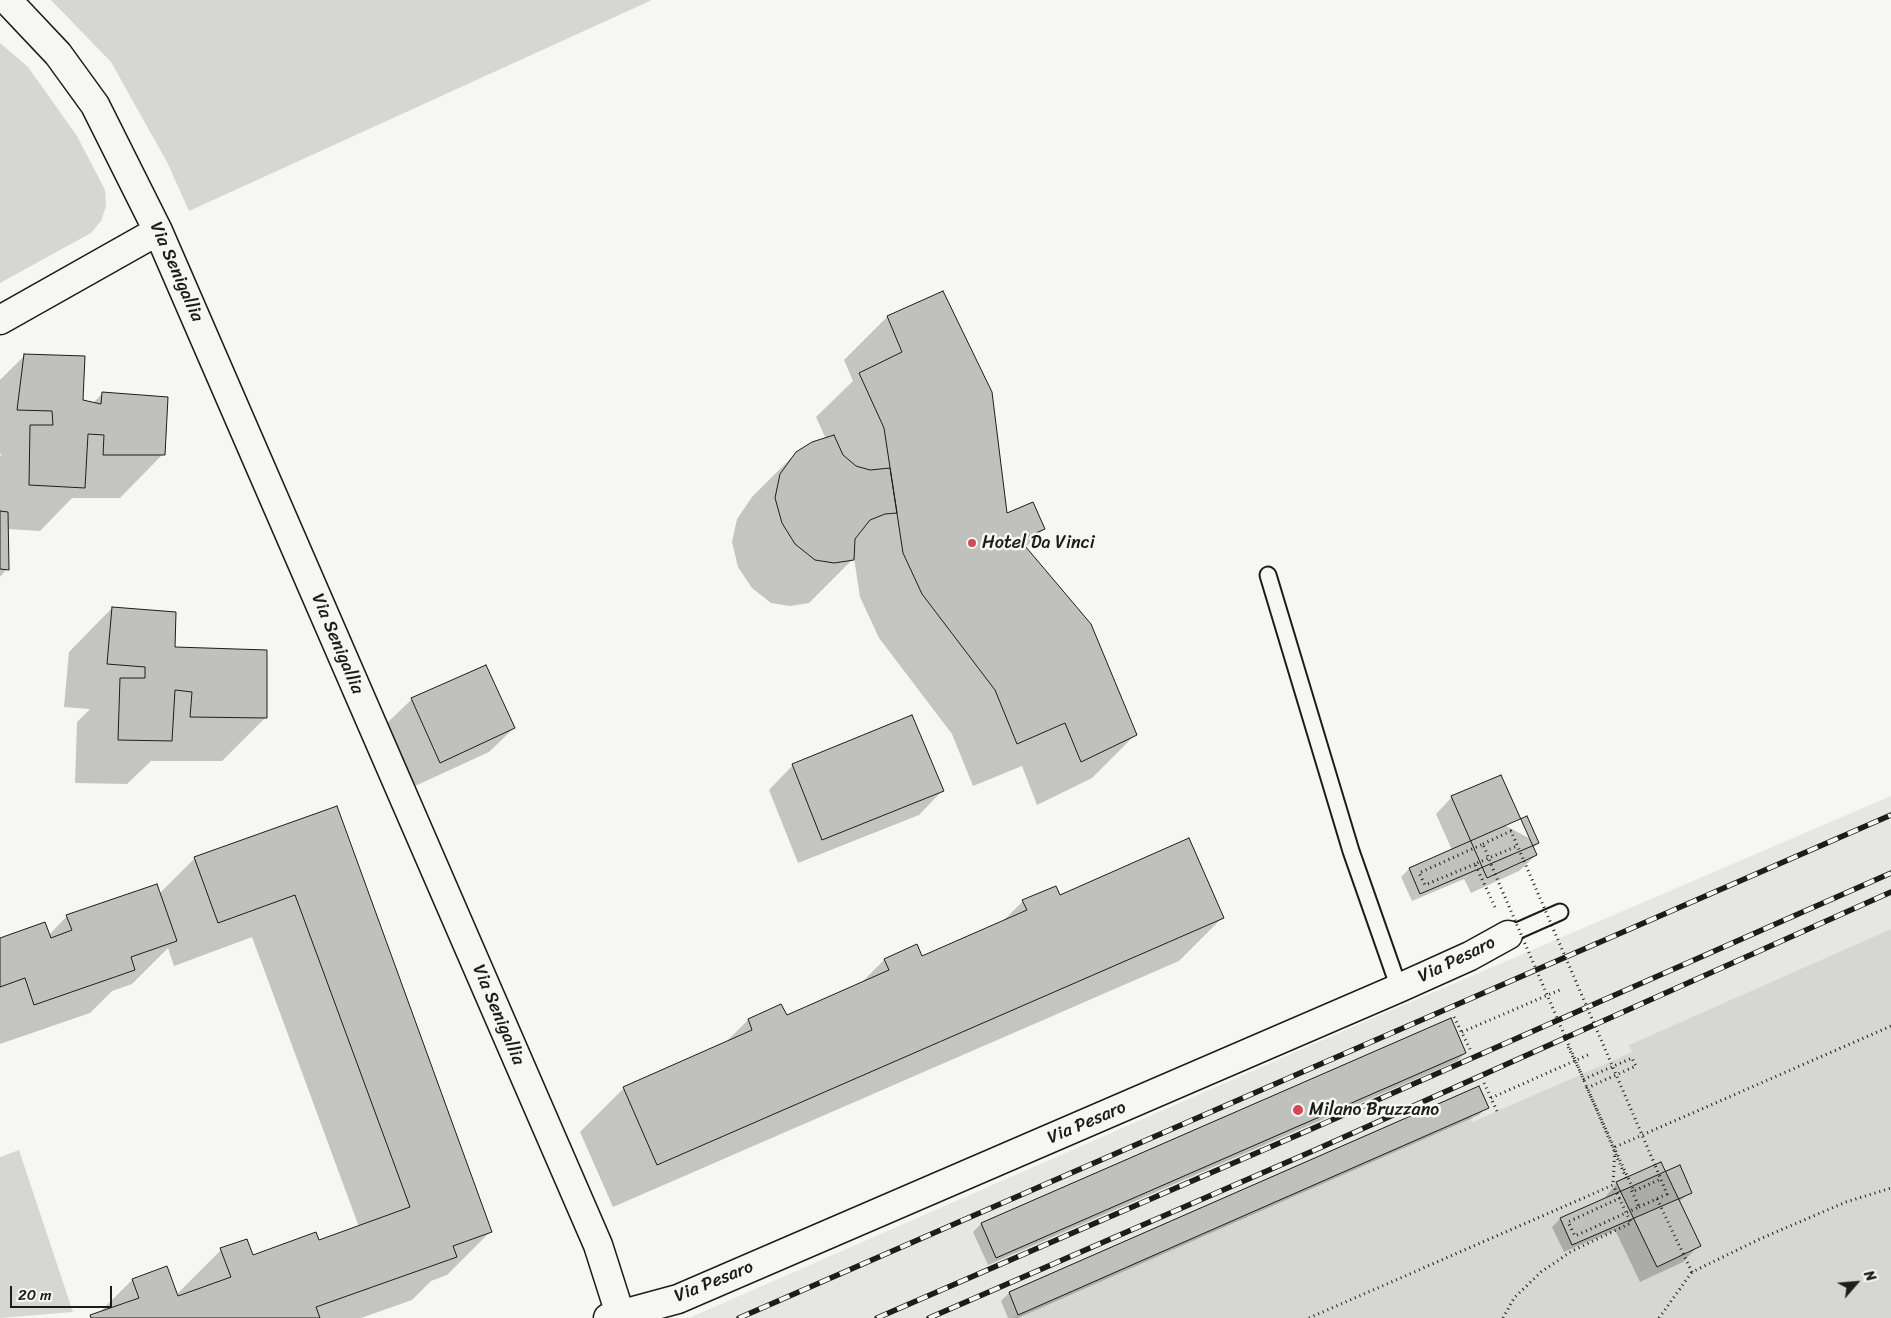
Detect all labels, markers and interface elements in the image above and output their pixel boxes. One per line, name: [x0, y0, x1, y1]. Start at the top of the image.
street label: Via Senigallia: [144, 219, 208, 325]
place label: Hotel Da Vinci: [982, 532, 1095, 554]
marker: Hotel Da Vinci: [966, 537, 978, 549]
street label: Via Senigallia: [306, 591, 368, 697]
street label: Via Pesaro: [1415, 932, 1499, 988]
street label: Via Senigallia: [467, 962, 529, 1068]
street label: Via Pesaro: [1045, 1097, 1129, 1149]
place label: Milano Bruzzano: [1309, 1099, 1439, 1121]
marker: Milano Bruzzano: [1291, 1103, 1305, 1117]
street label: Via Pesaro: [671, 1256, 757, 1308]
north arrow: [1831, 1258, 1881, 1308]
text: N: [1856, 1266, 1883, 1286]
scale bar: [12, 1276, 115, 1308]
text: 20 m: [18, 1282, 52, 1308]

